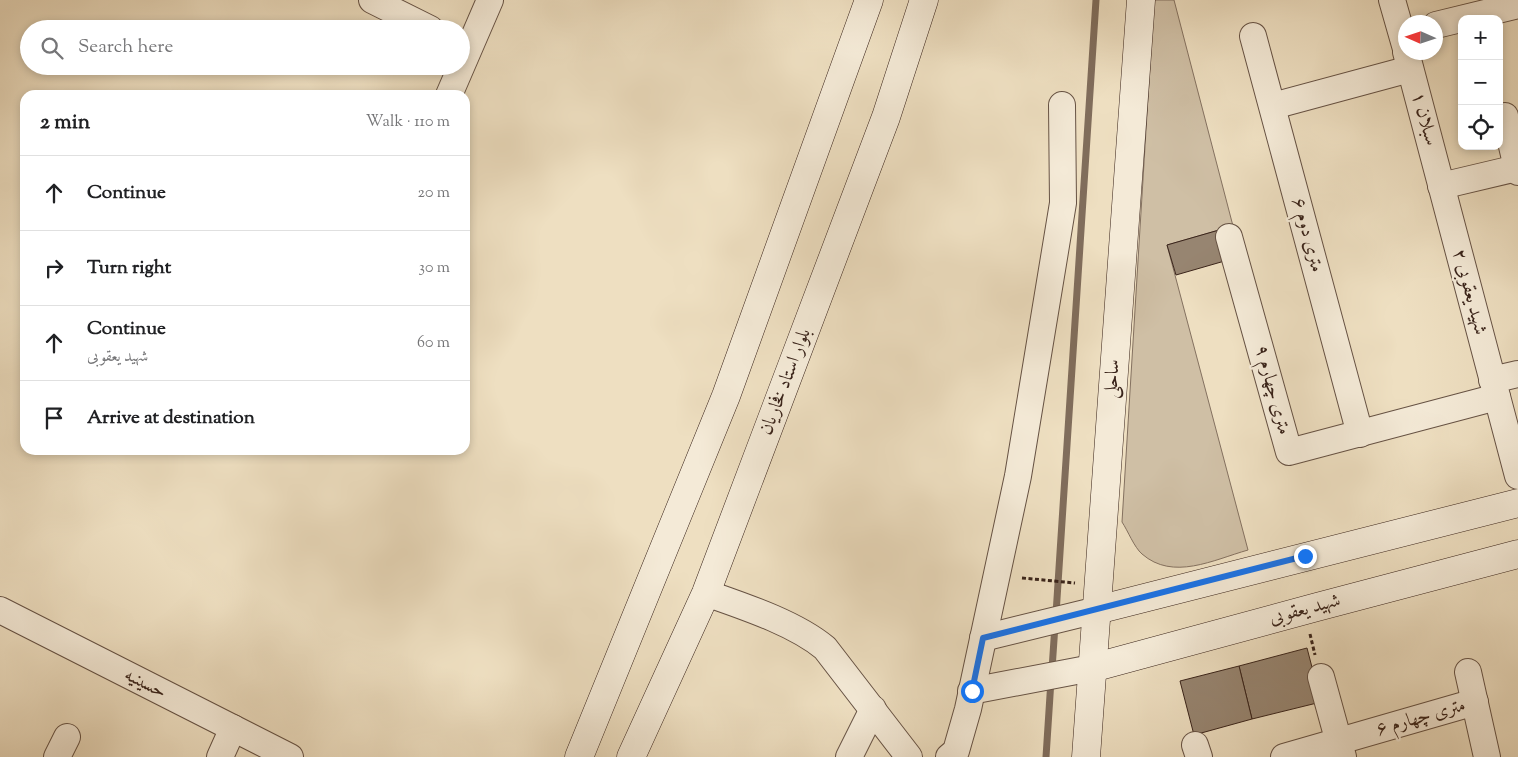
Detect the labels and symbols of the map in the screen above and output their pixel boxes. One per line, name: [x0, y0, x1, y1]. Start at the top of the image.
north arrow: [1398, 15, 1443, 60]
street label: سبلان ۱: [1404, 89, 1444, 149]
street label: ۶ متری دوم: [1283, 195, 1330, 276]
street label: شهید یعقوبی ۲: [1445, 246, 1493, 338]
street label: بلوار استاد فخاریان: [753, 325, 819, 439]
street label: ۹ متری چهارم: [1246, 342, 1297, 438]
street label: ساحلی: [1098, 358, 1128, 400]
route end: [1294, 545, 1317, 568]
street label: شهید یعقوبی: [1266, 588, 1344, 632]
street label: حسینیه: [119, 662, 171, 706]
route start: [961, 680, 984, 703]
street label: ۶ متری چهارم: [1373, 692, 1469, 745]

